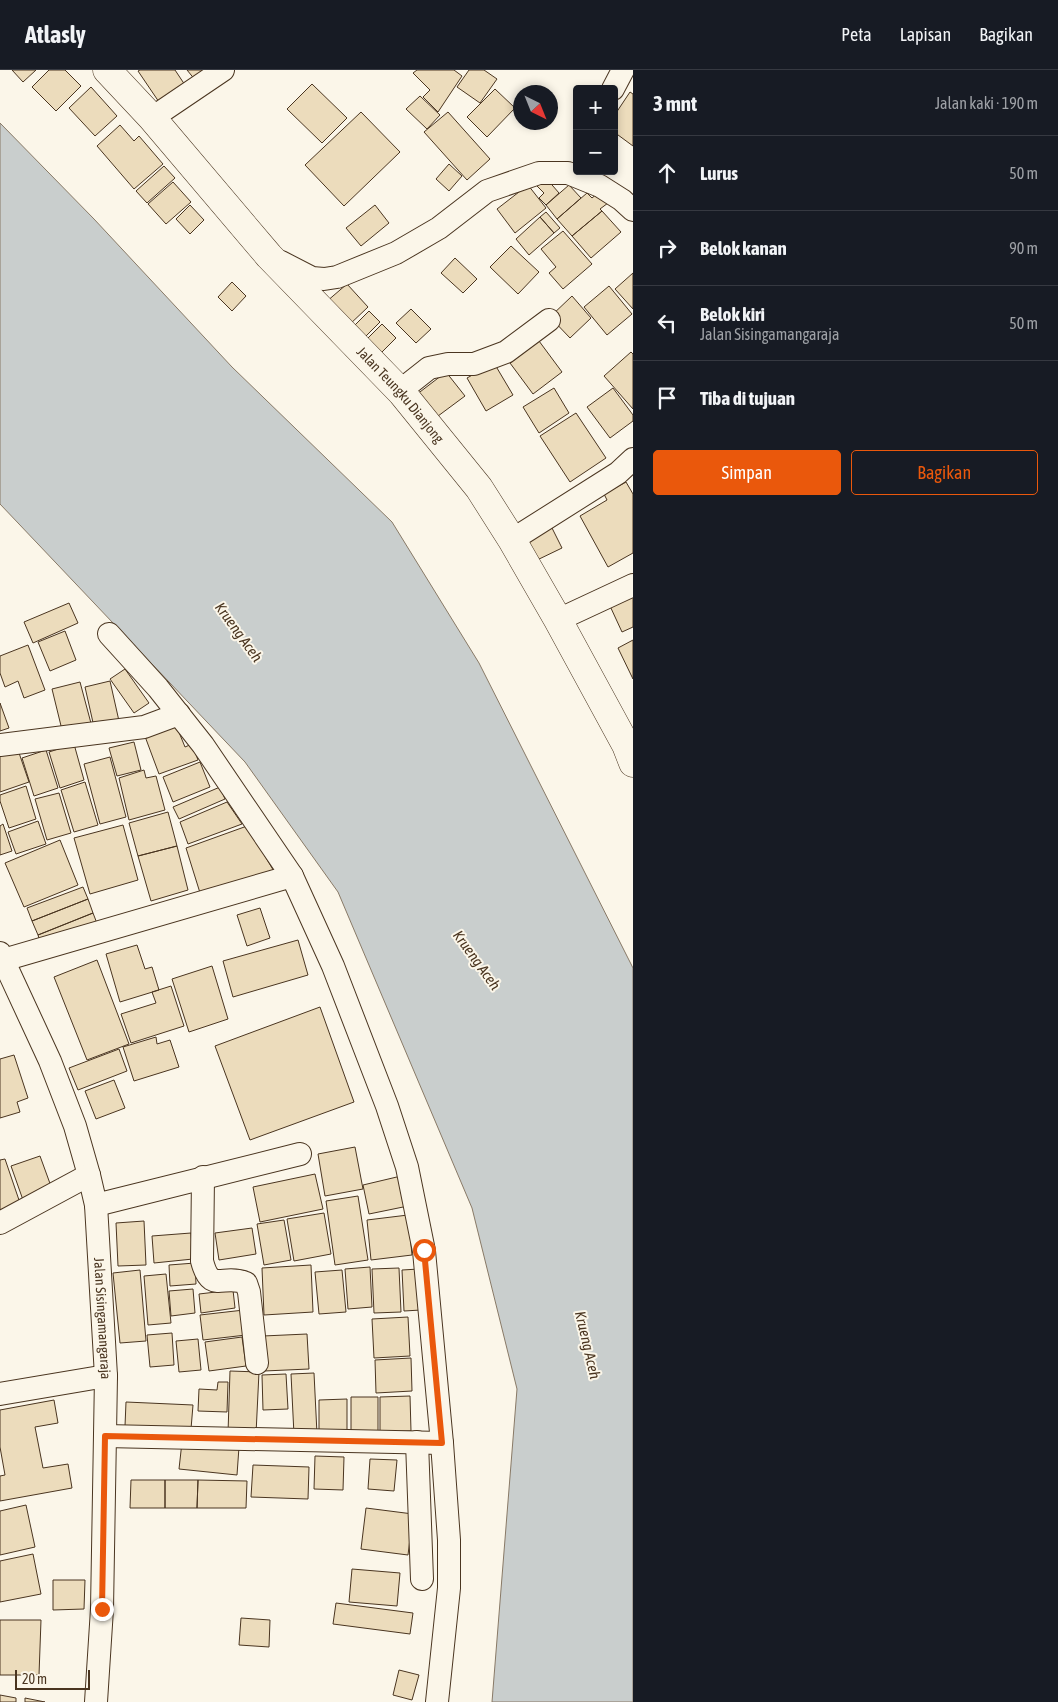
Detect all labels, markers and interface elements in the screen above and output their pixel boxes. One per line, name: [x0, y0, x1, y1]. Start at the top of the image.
text: Atlasly: [25, 21, 86, 48]
text: Peta: [841, 24, 872, 45]
text: Lapisan: [900, 24, 951, 45]
text: Bagikan: [979, 24, 1033, 45]
north arrow: [513, 85, 558, 130]
map controls: [573, 85, 618, 175]
button: +: [573, 85, 618, 130]
text: 3 mnt: [653, 91, 697, 115]
text: Jalan kaki · 190 m: [935, 94, 1038, 112]
button: −: [573, 130, 618, 175]
icon: ahead: [653, 159, 681, 187]
text: Lurus: [700, 162, 738, 184]
text: 50 m: [1009, 164, 1038, 182]
icon: right: [653, 234, 681, 262]
text: Belok kanan: [700, 237, 787, 259]
text: 90 m: [1009, 239, 1038, 257]
text: Belok kiri: [700, 303, 765, 325]
icon: left: [653, 309, 681, 337]
text: 50 m: [1009, 314, 1038, 332]
text: Jalan Sisingamangaraja: [700, 325, 839, 343]
street label: Jalan Teungku Dianjong: [354, 344, 447, 446]
icon: arrive: [653, 384, 681, 412]
text: Tiba di tujuan: [700, 387, 795, 409]
button: Simpan: [653, 450, 841, 495]
button: Bagikan: [851, 450, 1038, 495]
water label: Krueng Aceh: [212, 599, 266, 665]
water label: Krueng Aceh: [450, 927, 504, 993]
route start: [413, 1239, 436, 1262]
street label: Jalan Sisingamangaraja: [91, 1257, 114, 1379]
water label: Krueng Aceh: [572, 1309, 604, 1381]
route end: [91, 1598, 114, 1621]
scale bar: [15, 1667, 90, 1690]
text: 20 m: [22, 1671, 47, 1687]

